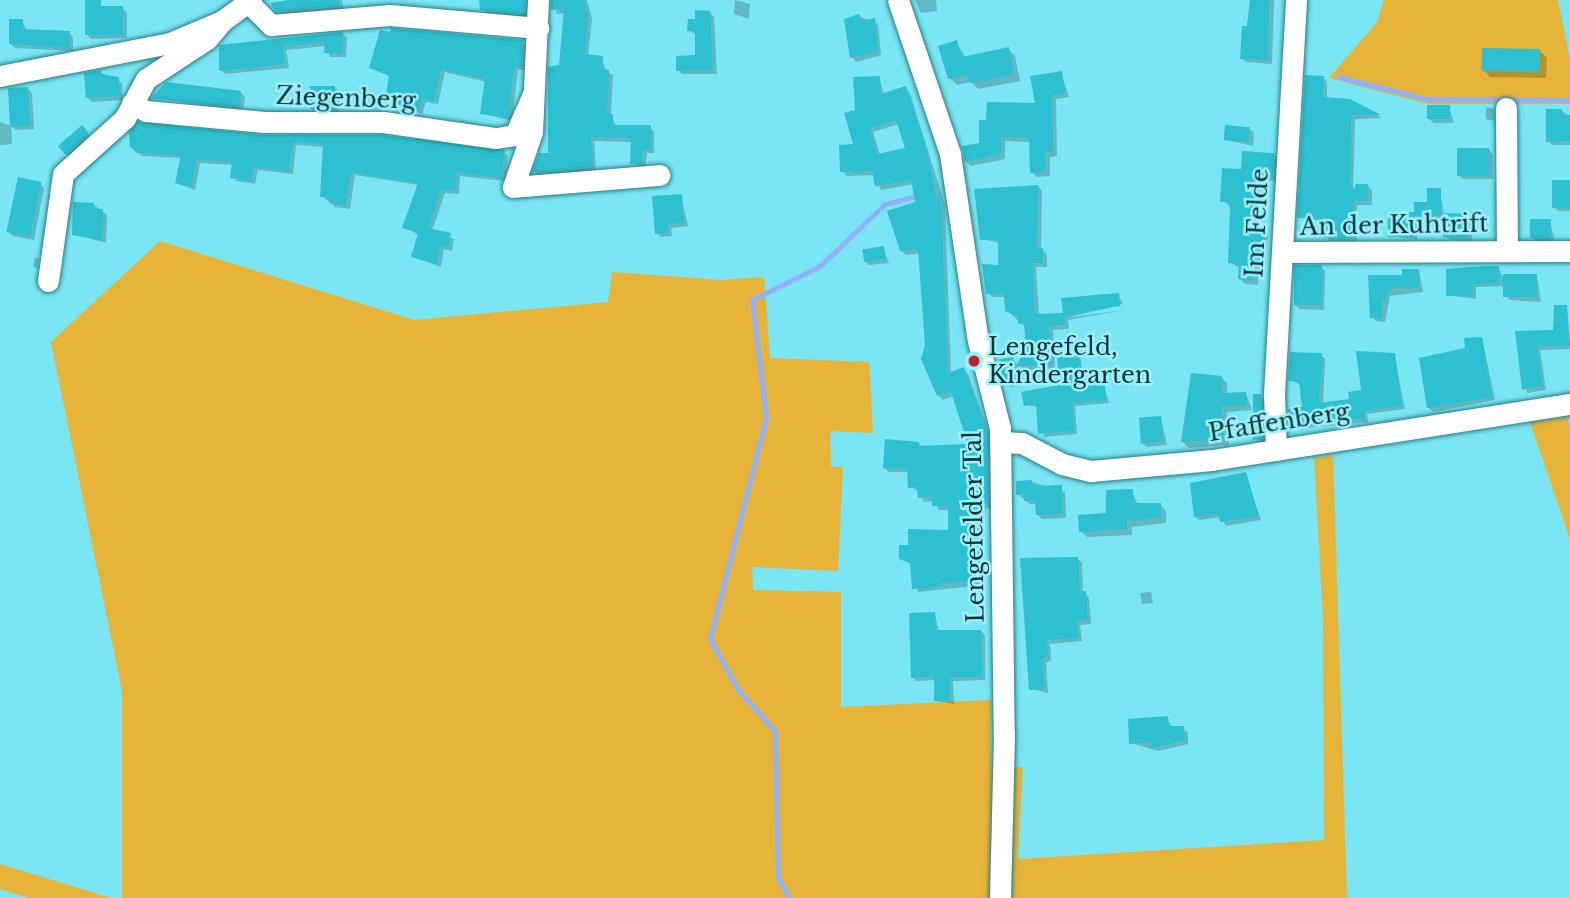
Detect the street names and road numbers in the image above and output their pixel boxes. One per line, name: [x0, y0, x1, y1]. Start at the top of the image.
street label: Ziegenberg: [275, 81, 417, 115]
street label: Im Felde: [1240, 168, 1274, 278]
street label: An der Kuhtrift: [1299, 209, 1489, 241]
street label: Pfaffenberg: [1206, 397, 1352, 447]
street label: Lengefelder Tal: [958, 430, 990, 624]

